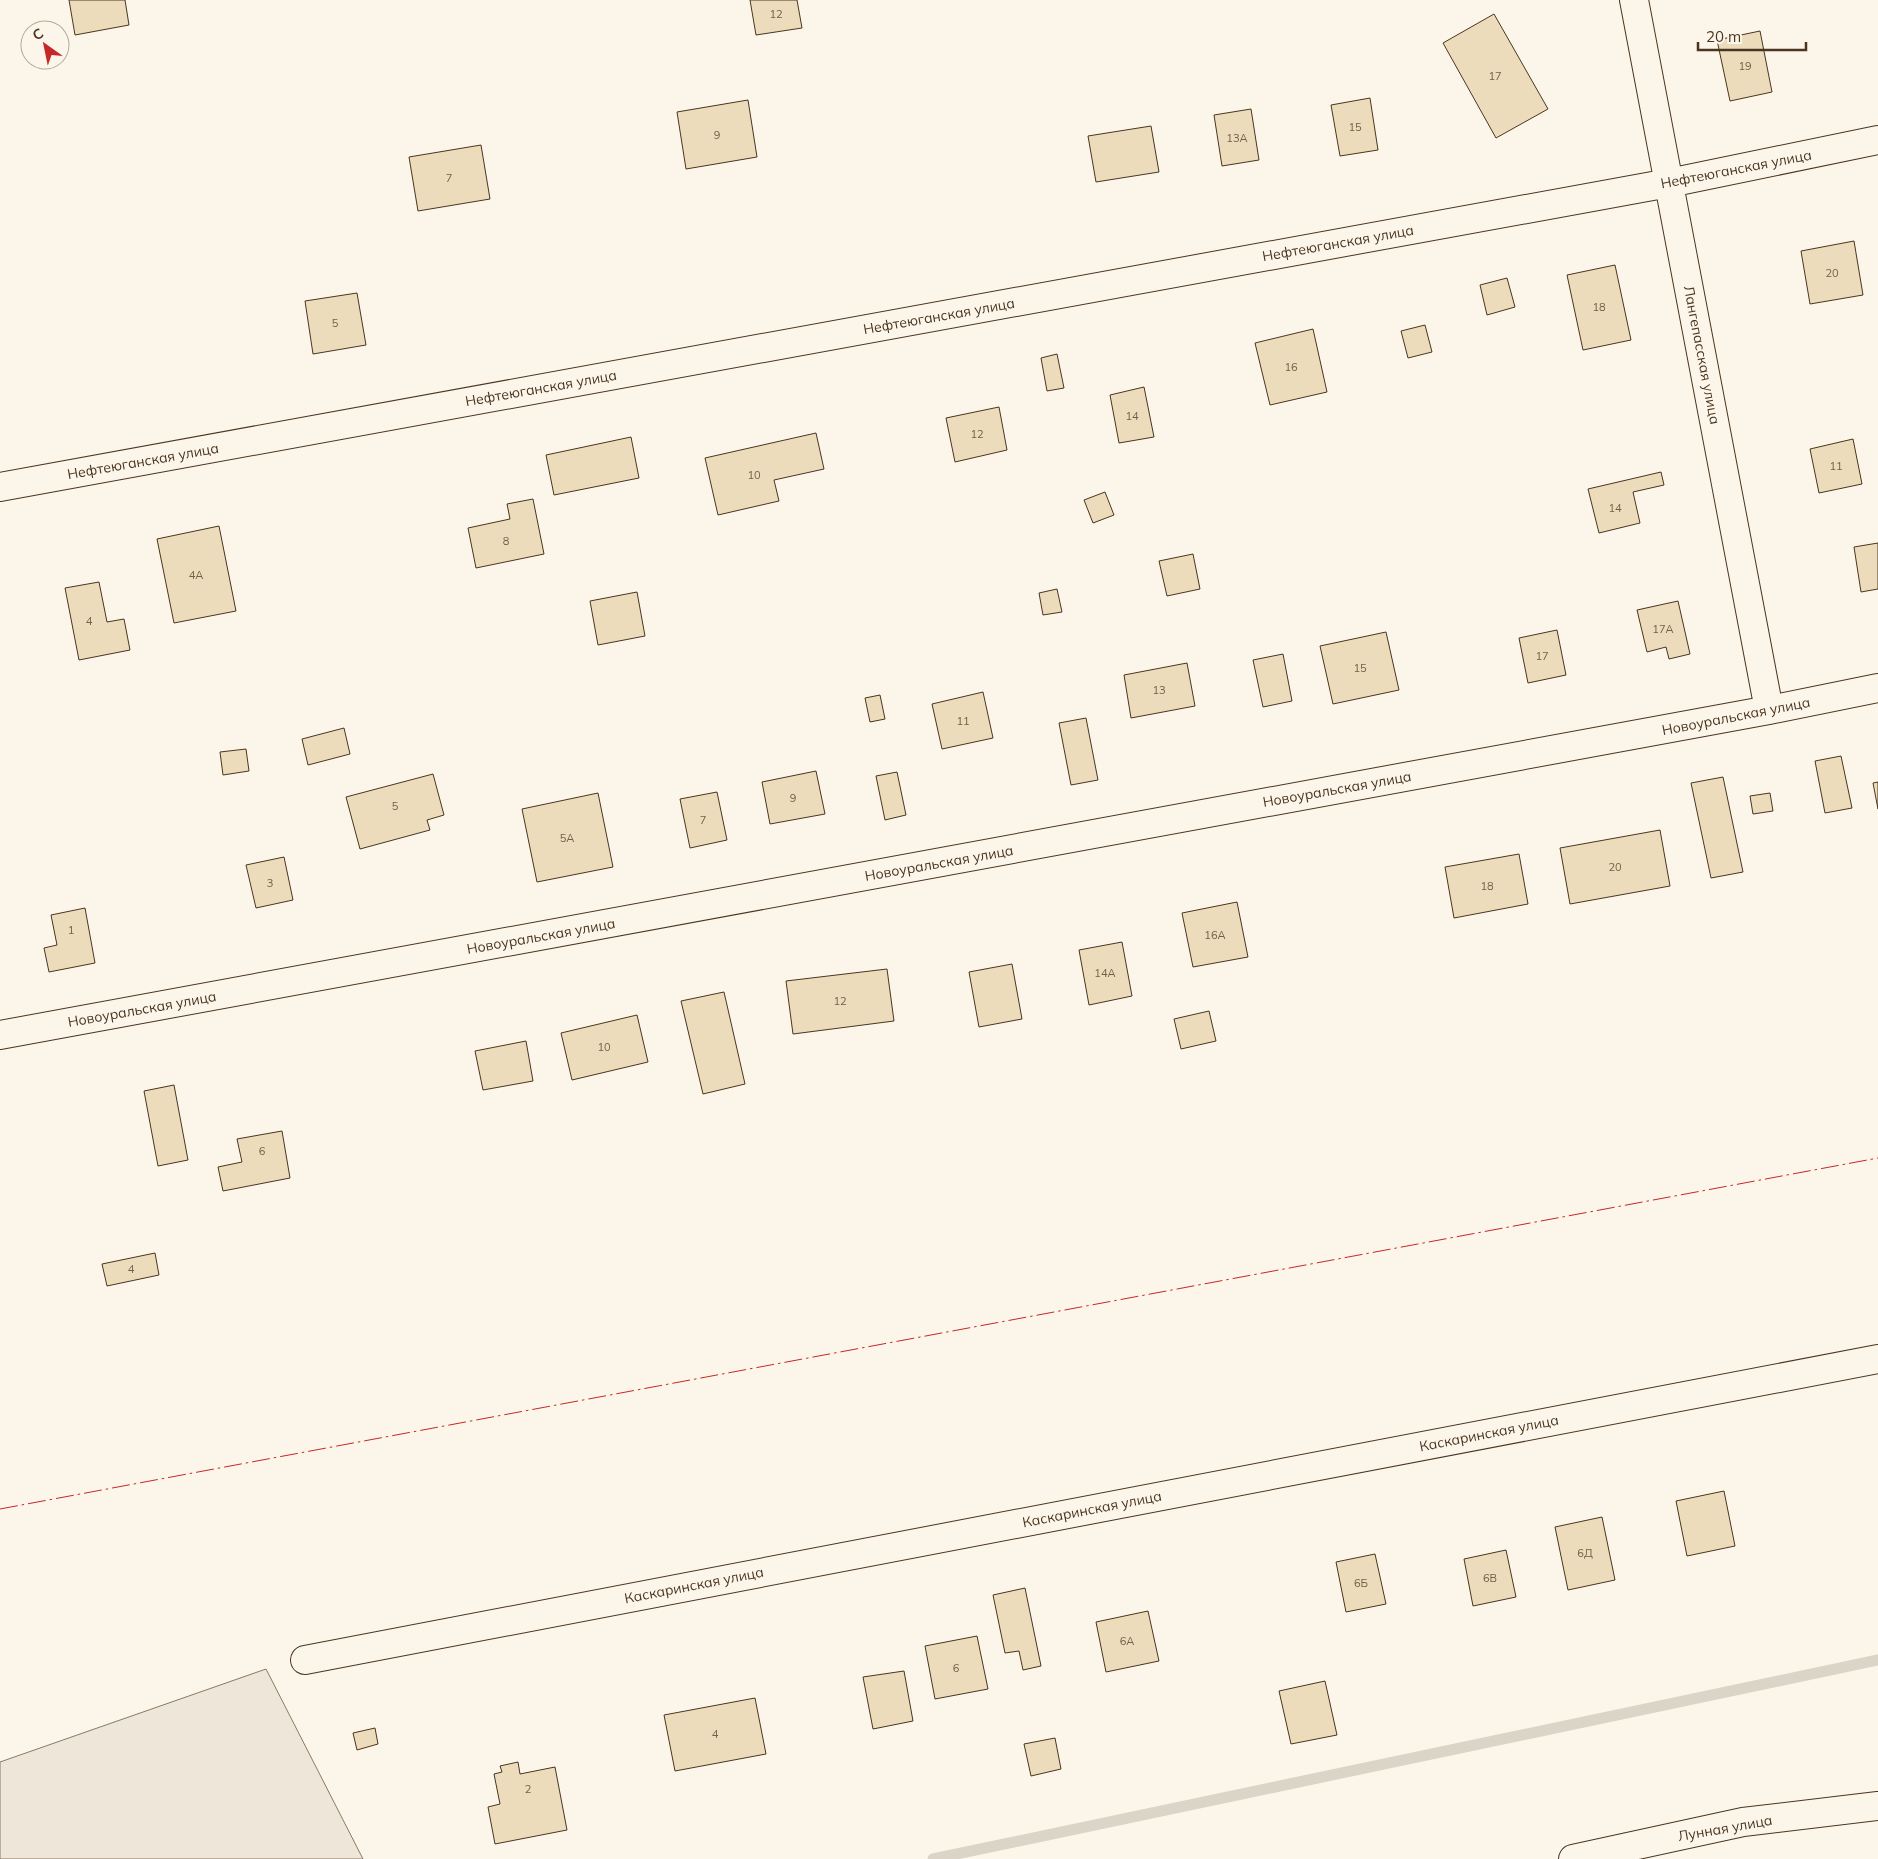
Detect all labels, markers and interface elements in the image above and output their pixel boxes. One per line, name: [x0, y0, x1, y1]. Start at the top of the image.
house number: 12: [769, 7, 783, 21]
north arrow: [20, 20, 70, 70]
scale bar: [1698, 20, 1806, 52]
text: С: [29, 24, 47, 44]
text: 20 m: [1706, 27, 1741, 46]
house number: 19: [1738, 59, 1752, 73]
house number: 17: [1488, 69, 1502, 83]
house number: 15: [1348, 120, 1362, 134]
house number: 9: [714, 128, 720, 142]
house number: 13А: [1226, 131, 1248, 145]
street label: Нефтеюганская улица: [1659, 146, 1813, 192]
house number: 7: [446, 171, 452, 185]
street label: Нефтеюганская улица: [1261, 221, 1415, 265]
house number: 20: [1825, 266, 1839, 280]
street label: Лангепасская улица: [1680, 284, 1724, 426]
street label: Нефтеюганская улица: [862, 294, 1016, 338]
house number: 18: [1592, 300, 1606, 314]
house number: 5: [332, 316, 339, 330]
house number: 16: [1284, 360, 1298, 374]
street label: Нефтеюганская улица: [464, 366, 618, 410]
house number: 14: [1125, 409, 1139, 423]
house number: 12: [970, 427, 984, 441]
street label: Нефтеюганская улица: [66, 439, 220, 483]
house number: 11: [1829, 459, 1843, 473]
house number: 10: [747, 468, 761, 482]
house number: 14: [1608, 501, 1622, 515]
house number: 8: [503, 534, 510, 548]
house number: 4А: [189, 568, 203, 582]
house number: 4: [86, 614, 93, 628]
house number: 17А: [1652, 622, 1674, 636]
house number: 17: [1535, 649, 1549, 663]
house number: 15: [1353, 661, 1367, 675]
house number: 13: [1152, 683, 1166, 697]
street label: Новоуральская улица: [1660, 693, 1812, 739]
house number: 11: [956, 714, 970, 728]
street label: Новоуральская улица: [1261, 767, 1413, 811]
house number: 9: [790, 791, 796, 805]
house number: 5: [392, 799, 399, 813]
house number: 7: [700, 813, 706, 827]
house number: 5А: [560, 831, 574, 845]
street label: Новоуральская улица: [863, 841, 1015, 885]
house number: 20: [1608, 860, 1622, 874]
house number: 3: [267, 876, 273, 890]
house number: 18: [1480, 879, 1494, 893]
street label: Новоуральская улица: [465, 914, 617, 958]
house number: 1: [68, 923, 74, 937]
house number: 16А: [1204, 928, 1226, 942]
house number: 14А: [1094, 966, 1116, 980]
street label: Новоуральская улица: [66, 987, 218, 1031]
house number: 12: [833, 994, 847, 1008]
house number: 10: [597, 1040, 611, 1054]
house number: 6: [259, 1144, 266, 1158]
house number: 4: [128, 1262, 135, 1276]
street label: Каскаринская улица: [1418, 1411, 1560, 1455]
street label: Каскаринская улица: [1021, 1487, 1163, 1531]
house number: 6Д: [1577, 1546, 1593, 1560]
street label: Каскаринская улица: [623, 1563, 765, 1607]
house number: 6В: [1483, 1571, 1497, 1585]
house number: 6Б: [1354, 1576, 1368, 1590]
house number: 6А: [1120, 1634, 1134, 1648]
house number: 6: [953, 1661, 960, 1675]
house number: 4: [712, 1727, 719, 1741]
house number: 2: [525, 1782, 532, 1796]
street label: Лунная улица: [1676, 1811, 1774, 1845]

